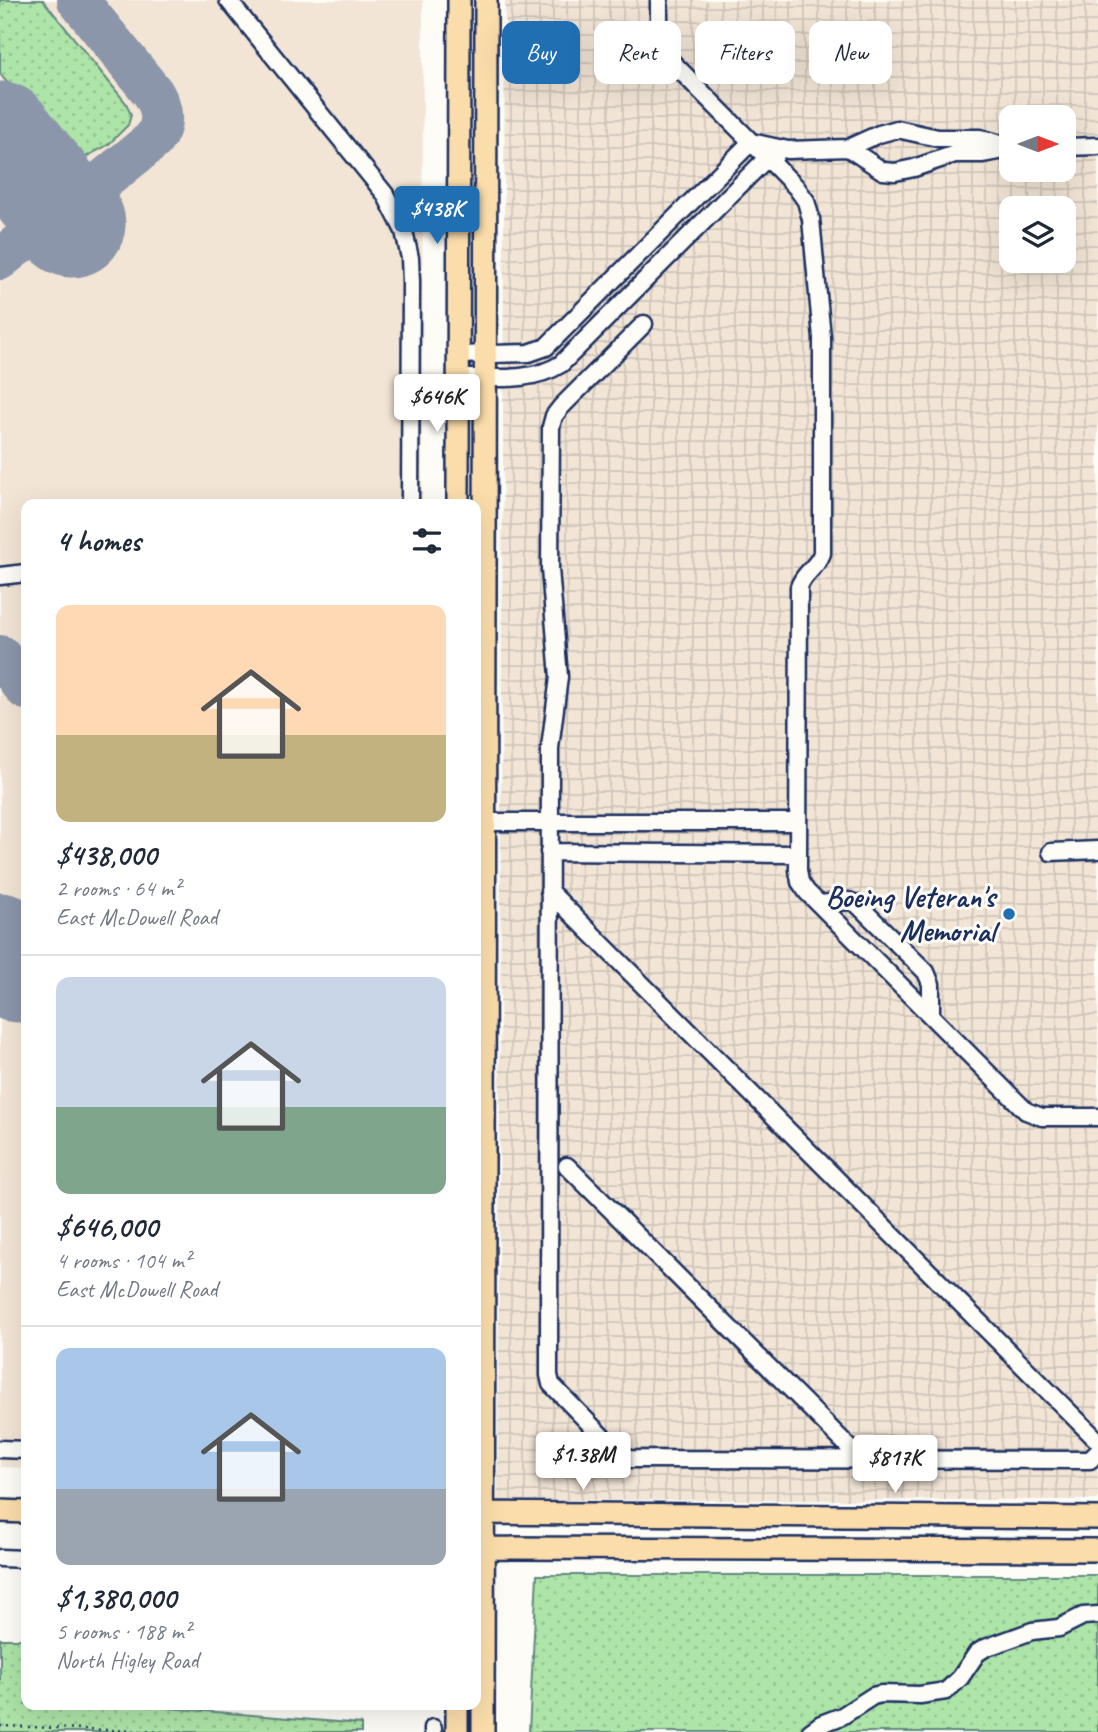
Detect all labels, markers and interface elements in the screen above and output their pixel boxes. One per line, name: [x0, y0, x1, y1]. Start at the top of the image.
chip: Buy: [502, 21, 580, 84]
chip: Rent: [594, 21, 681, 84]
chip: Filters: [695, 21, 795, 84]
chip: New: [809, 21, 892, 84]
north arrow: [999, 105, 1076, 182]
map controls: [999, 105, 1076, 273]
pin: $438K: [388, 187, 486, 246]
text: $438K: [410, 194, 464, 223]
button: layers: [999, 196, 1076, 273]
pin: $646K: [388, 374, 486, 434]
text: $646K: [410, 382, 464, 411]
text: 4 homes: [56, 522, 141, 560]
icon: filters: [408, 522, 446, 560]
icon: home: [188, 651, 314, 777]
text: $438,000: [56, 836, 156, 874]
text: 2 rooms · 64 m²: [56, 874, 180, 903]
place label: Boeing Veteran's Memorial: [826, 878, 1001, 950]
text: East McDowell Road: [56, 903, 218, 932]
marker: Boeing Veteran's Memorial: [1001, 906, 1017, 922]
icon: home: [188, 1023, 314, 1149]
text: $646,000: [56, 1208, 158, 1246]
text: 4 rooms · 104 m²: [56, 1246, 191, 1275]
text: East McDowell Road: [56, 1275, 218, 1304]
icon: home: [188, 1394, 314, 1520]
pin: $1.38M: [526, 1432, 640, 1492]
pin: $817K: [846, 1436, 944, 1495]
text: $1.38M: [552, 1440, 614, 1469]
text: $817K: [869, 1443, 922, 1472]
text: $1,380,000: [56, 1579, 176, 1617]
text: 5 rooms · 188 m²: [56, 1617, 191, 1646]
text: North Higley Road: [56, 1646, 199, 1675]

